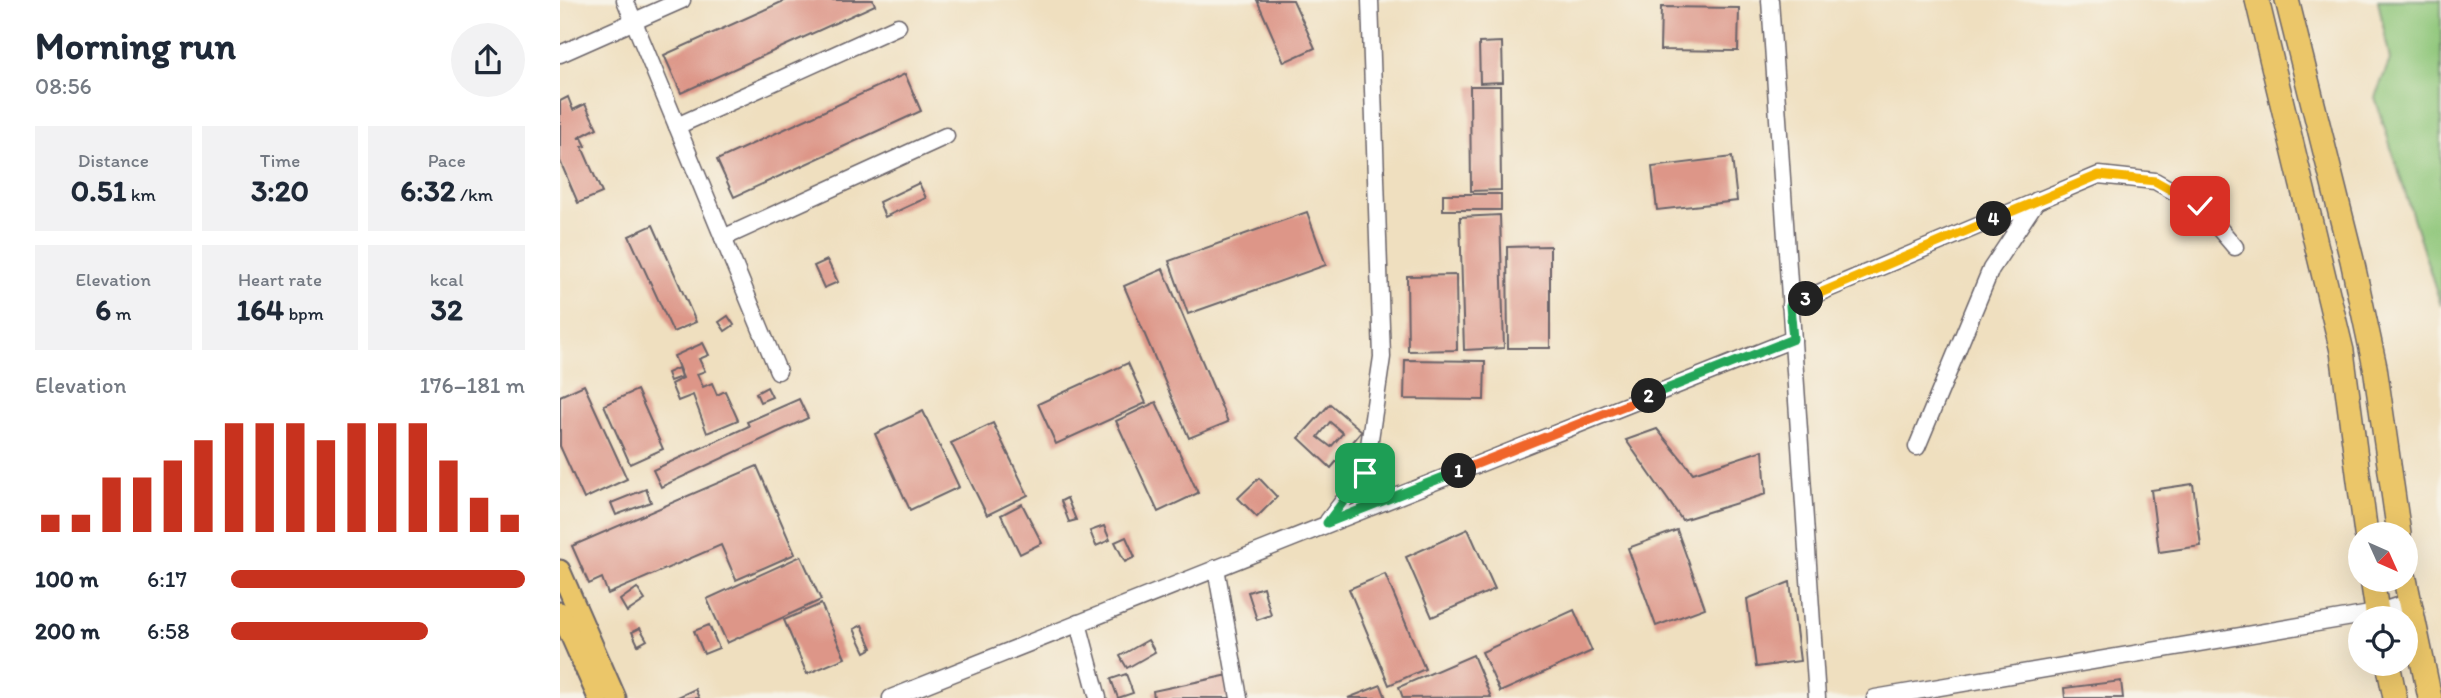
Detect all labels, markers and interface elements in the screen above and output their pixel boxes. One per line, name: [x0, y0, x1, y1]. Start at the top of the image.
text: Morning run: [35, 23, 236, 69]
button: share: [451, 23, 525, 97]
text: 08:56: [35, 72, 92, 100]
text: Distance: [78, 149, 149, 172]
text: Time: [260, 149, 300, 172]
text: Pace: [428, 149, 466, 172]
text: 0.51: [71, 172, 126, 209]
text: 3:20: [251, 172, 309, 209]
text: 6:32: [400, 172, 456, 209]
pin: [2170, 176, 2230, 236]
text: km: [126, 183, 156, 206]
text: /km: [456, 183, 493, 206]
icon: check: [2181, 187, 2219, 225]
pin: 4: [1976, 202, 2012, 236]
text: 4: [1988, 207, 1999, 230]
text: Elevation: [76, 268, 151, 291]
text: Heart rate: [238, 268, 322, 291]
text: kcal: [430, 268, 464, 291]
pin: 3: [1788, 282, 1824, 316]
text: 3: [1800, 287, 1811, 310]
text: 6: [95, 291, 111, 328]
text: 164: [236, 291, 284, 328]
text: 32: [431, 291, 463, 328]
text: m: [111, 302, 131, 325]
text: bpm: [284, 302, 324, 325]
text: Elevation: [35, 371, 126, 399]
text: 176–181 m: [419, 371, 525, 399]
pin: 2: [1632, 378, 1666, 414]
text: 2: [1644, 384, 1654, 407]
pin: [1335, 443, 1395, 503]
icon: arrive: [1346, 454, 1384, 492]
pin: 1: [1441, 454, 1476, 489]
text: 1: [1454, 459, 1463, 482]
north arrow: [2348, 522, 2418, 592]
map controls: [2348, 522, 2418, 676]
text: 100 m: [35, 565, 99, 593]
text: 6:17: [147, 565, 187, 593]
button: locate: [2348, 606, 2418, 676]
text: 200 m: [35, 617, 100, 645]
text: 6:58: [147, 617, 189, 645]

